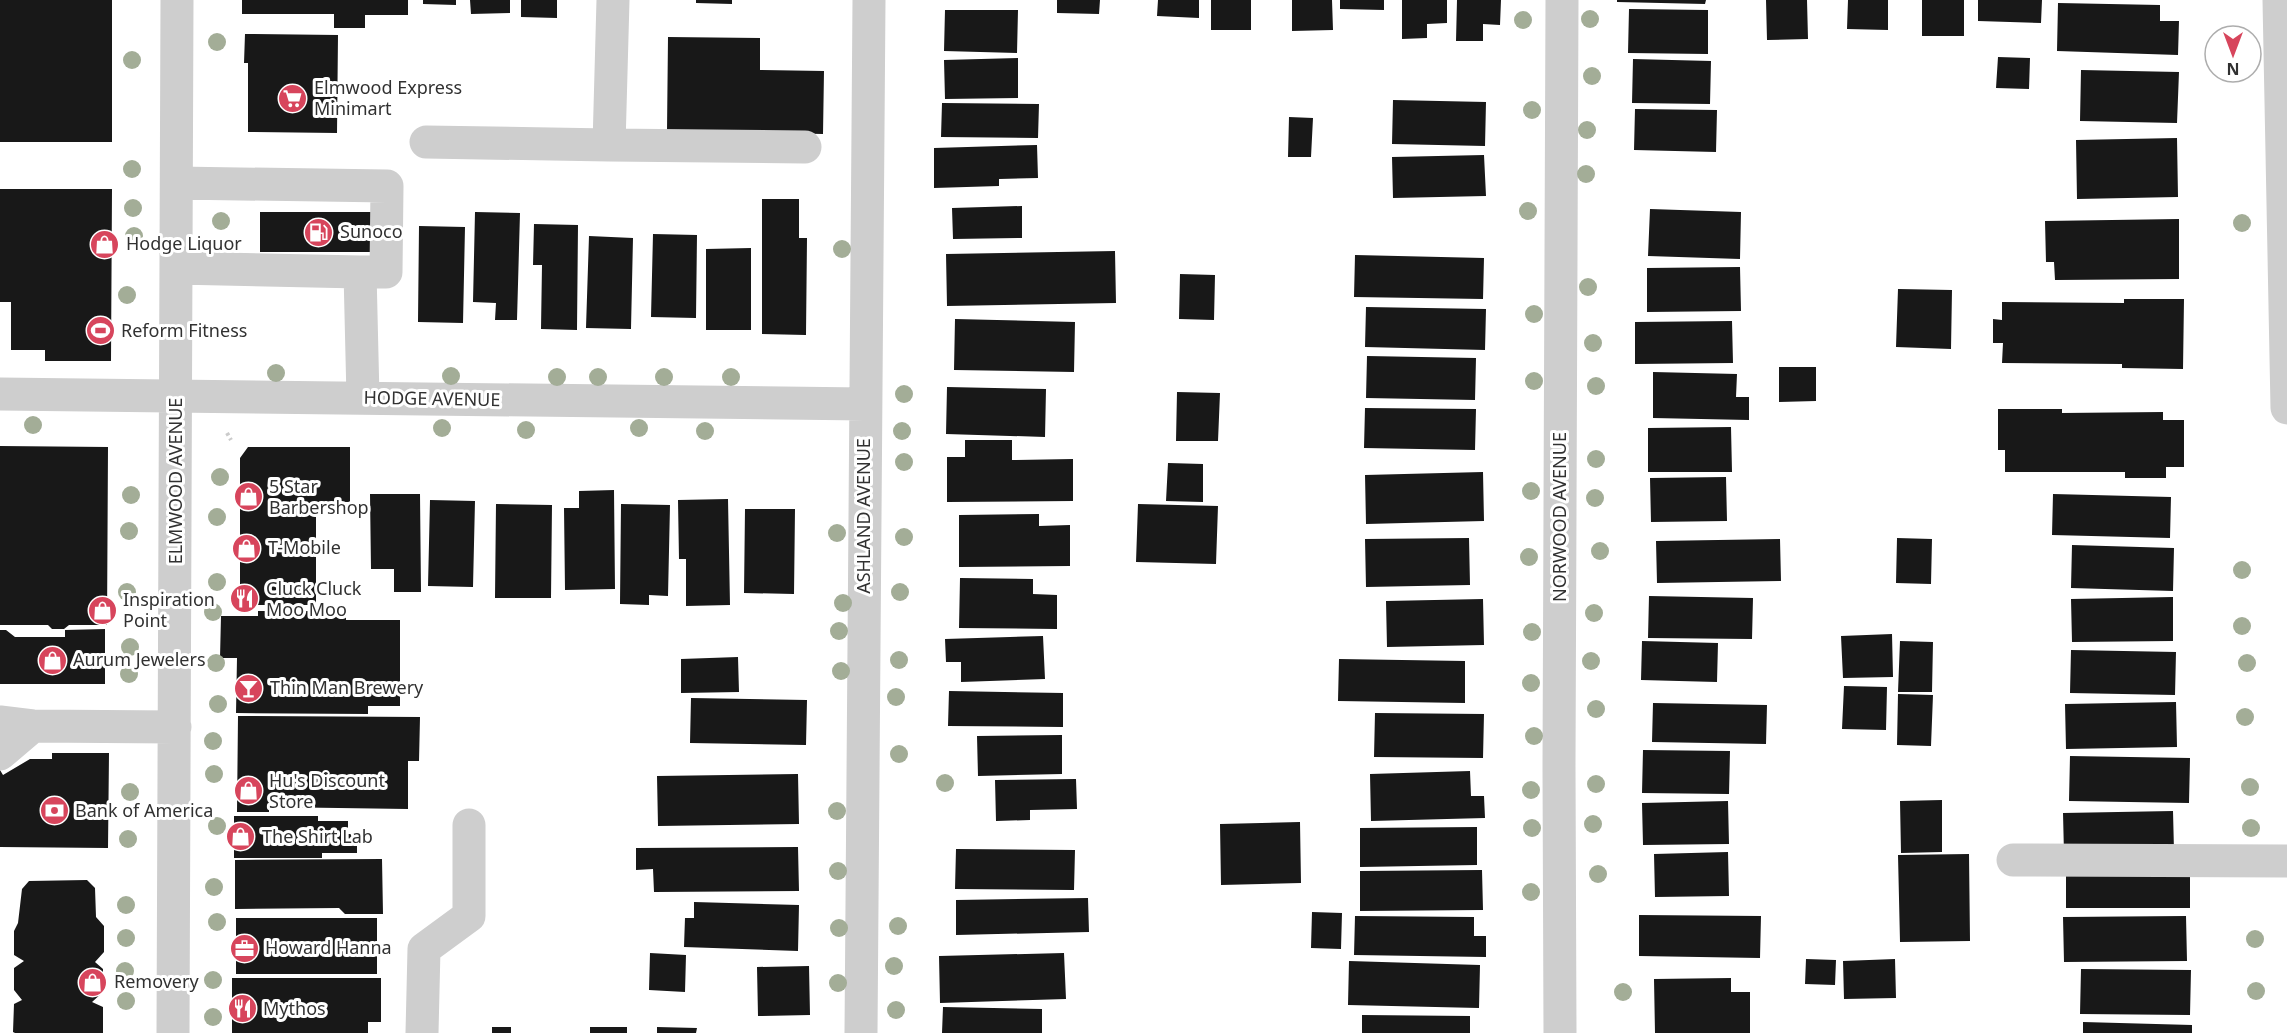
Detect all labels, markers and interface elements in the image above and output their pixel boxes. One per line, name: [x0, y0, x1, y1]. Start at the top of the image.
north arrow: [2203, 24, 2263, 84]
text: N: [2226, 58, 2240, 80]
place label: Elmwood Express Minimart: [314, 75, 462, 120]
supermarket icon: Elmwood Express Minimart: [277, 82, 309, 114]
fuel station icon: Sunoco: [303, 216, 335, 248]
place label: Sunoco: [340, 219, 403, 243]
shop icon: Hodge Liquor: [89, 228, 121, 260]
place label: Hodge Liquor: [126, 231, 242, 255]
sports icon: Reform Fitness: [84, 315, 116, 347]
place label: Reform Fitness: [121, 318, 247, 342]
street label: HODGE AVENUE: [363, 385, 501, 411]
street label: ELMWOOD AVENUE: [163, 398, 187, 564]
street label: NORWOOD AVENUE: [1547, 432, 1571, 602]
street label: ASHLAND AVENUE: [851, 438, 875, 594]
place label: 5 Star Barbershop: [269, 474, 369, 519]
shop icon: 5 Star Barbershop: [232, 481, 264, 513]
shop icon: T-Mobile: [231, 532, 263, 564]
place label: T-Mobile: [268, 535, 341, 559]
place label: Cluck Cluck Moo Moo: [266, 576, 362, 621]
restaurant icon: Cluck Cluck Moo Moo: [229, 583, 261, 615]
place label: Inspiration Point: [123, 587, 215, 632]
shop icon: Inspiration Point: [86, 594, 118, 626]
shop icon: Aurum Jewelers: [36, 644, 68, 676]
place label: Aurum Jewelers: [73, 647, 206, 671]
bar icon: Thin Man Brewery: [233, 672, 265, 704]
place label: Thin Man Brewery: [270, 675, 424, 699]
place label: Hu's Discount Store: [269, 768, 385, 813]
shop icon: Hu's Discount Store: [232, 775, 264, 807]
bank icon: Bank of America: [38, 795, 70, 827]
place label: Bank of America: [75, 798, 213, 822]
shop icon: The Shirt Lab: [225, 821, 257, 853]
place label: The Shirt Lab: [262, 824, 373, 848]
office icon: Howard Hanna: [228, 932, 260, 964]
place label: Howard Hanna: [265, 935, 392, 959]
shop icon: Removery: [77, 966, 109, 998]
place label: Removery: [114, 969, 199, 993]
restaurant icon: Mythos: [226, 993, 258, 1025]
place label: Mythos: [263, 996, 326, 1020]

